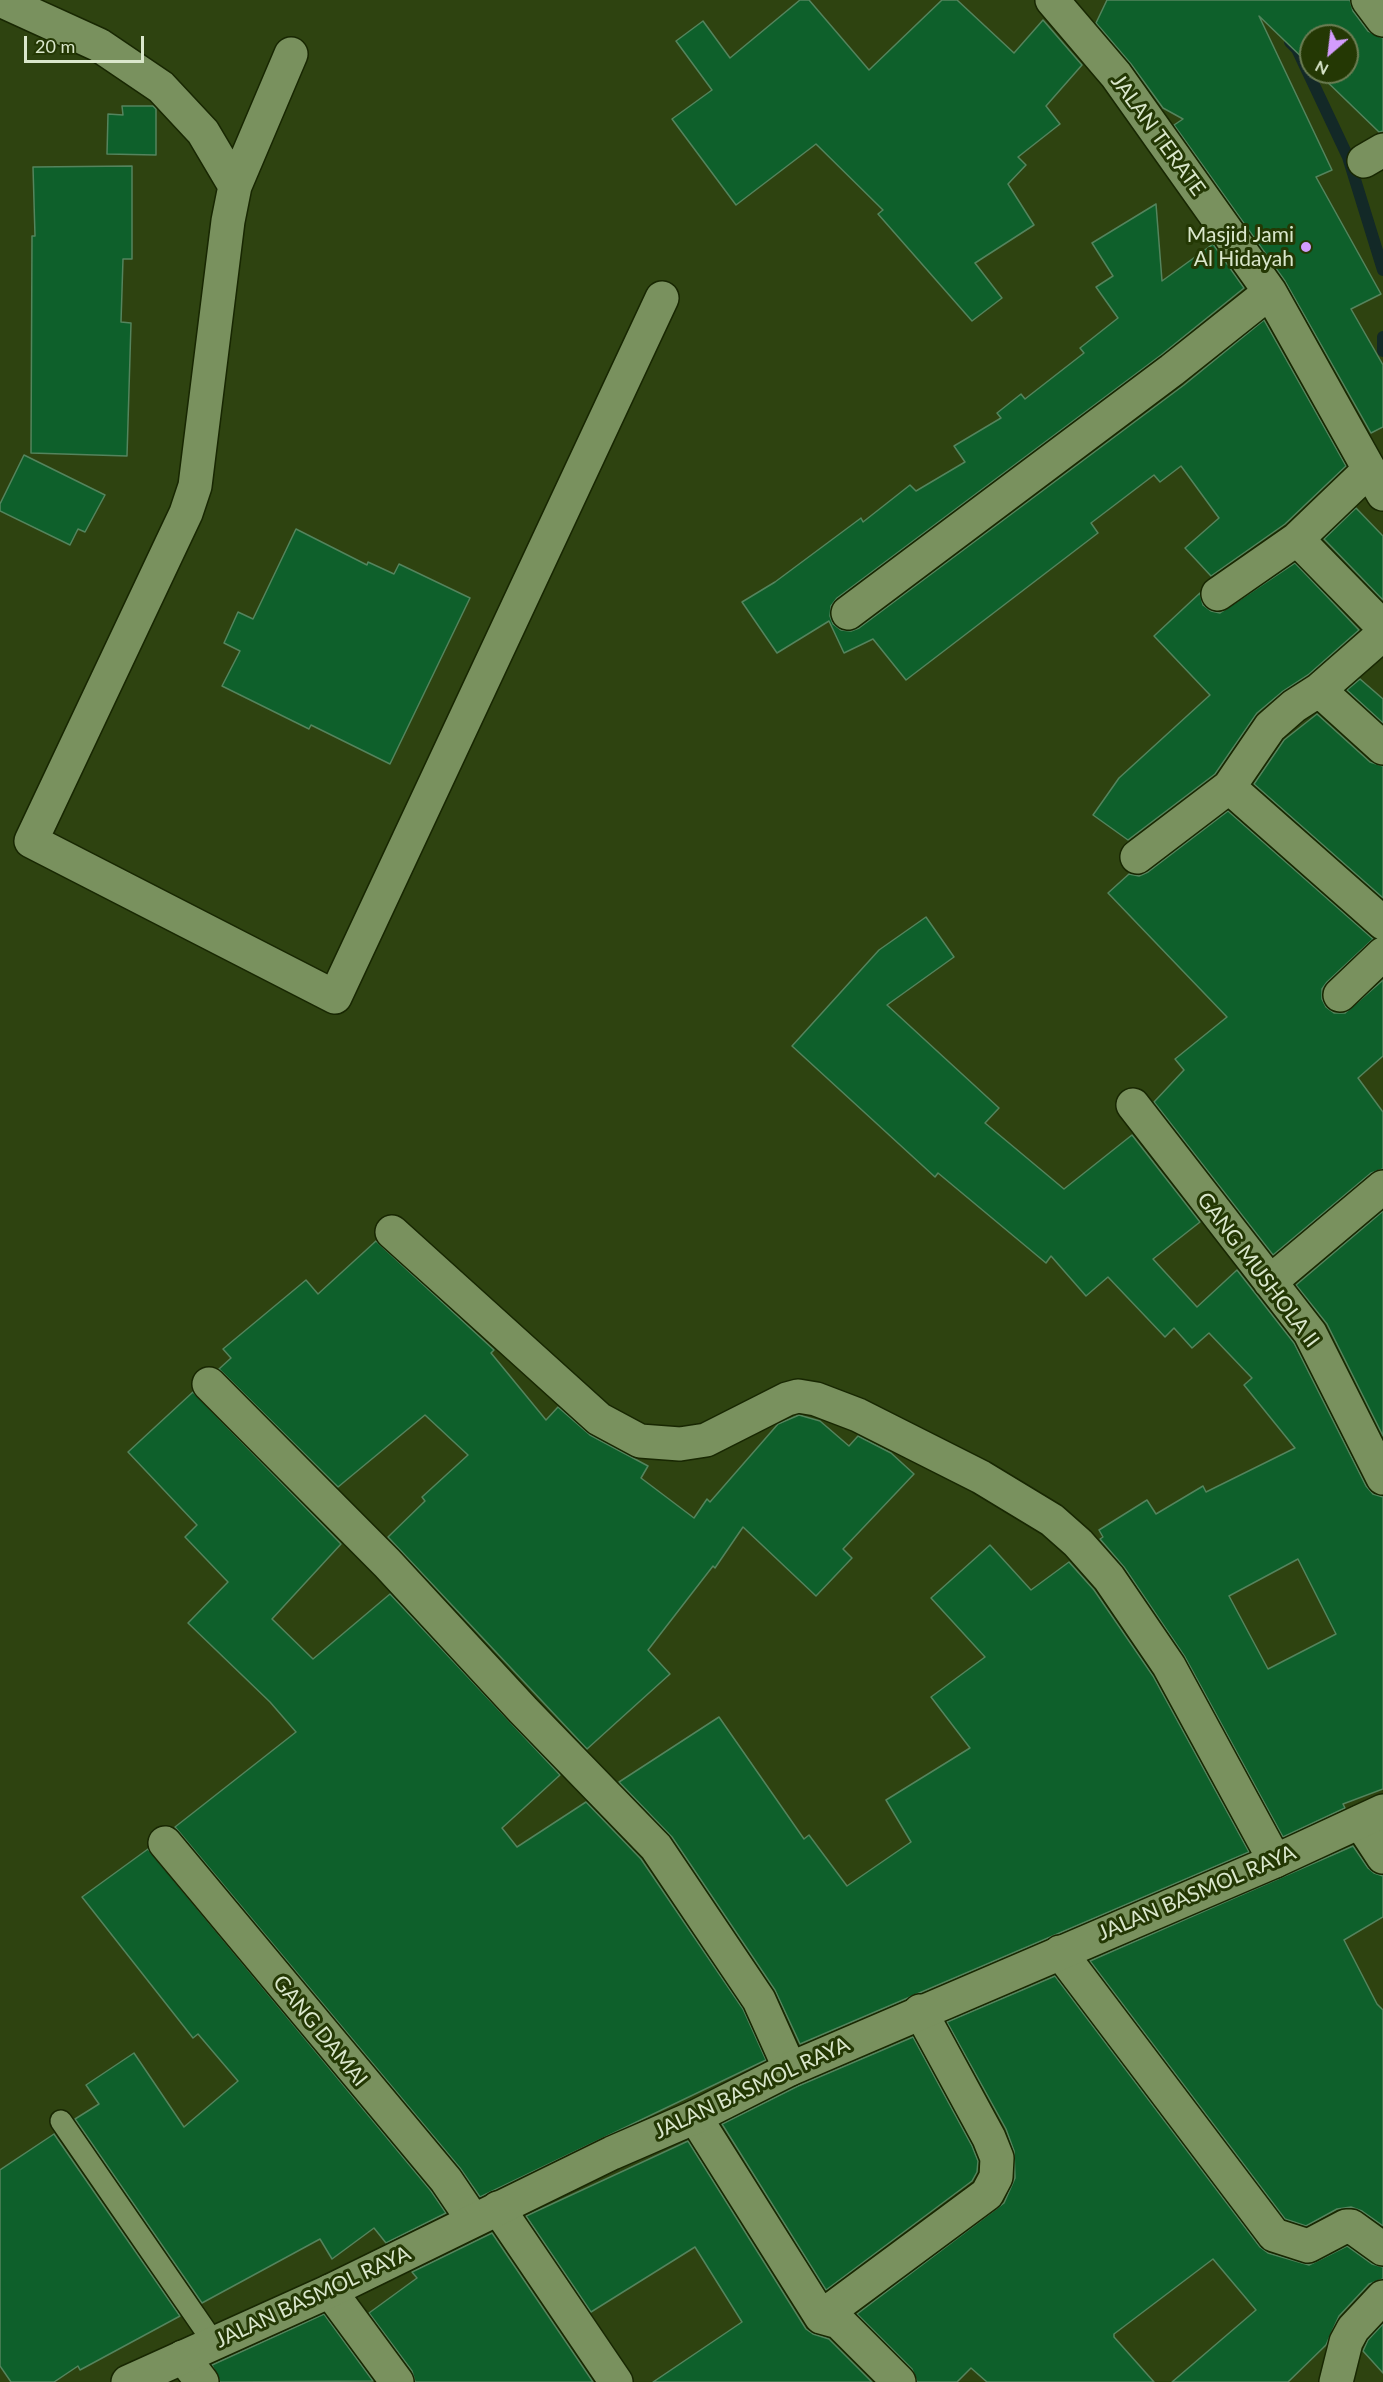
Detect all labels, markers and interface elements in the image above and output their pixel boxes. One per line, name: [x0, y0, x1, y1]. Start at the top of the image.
scale bar: [27, 24, 147, 62]
north arrow: [1299, 24, 1359, 84]
text: 20 m: [35, 35, 75, 57]
text: N: [1311, 57, 1331, 80]
street label: JALAN TERATE: [1105, 69, 1211, 201]
place label: Masjid Jami Al Hidayah: [1187, 222, 1294, 272]
marker: Masjid Jami Al Hidayah: [1299, 240, 1313, 254]
street label: GANG MUSHOLA II: [1192, 1188, 1324, 1352]
street label: JALAN BASMOL RAYA: [1094, 1840, 1300, 1946]
street label: GANG DAMAI: [268, 1970, 372, 2092]
street label: JALAN BASMOL RAYA: [650, 2032, 854, 2144]
street label: JALAN BASMOL RAYA: [211, 2241, 415, 2353]

